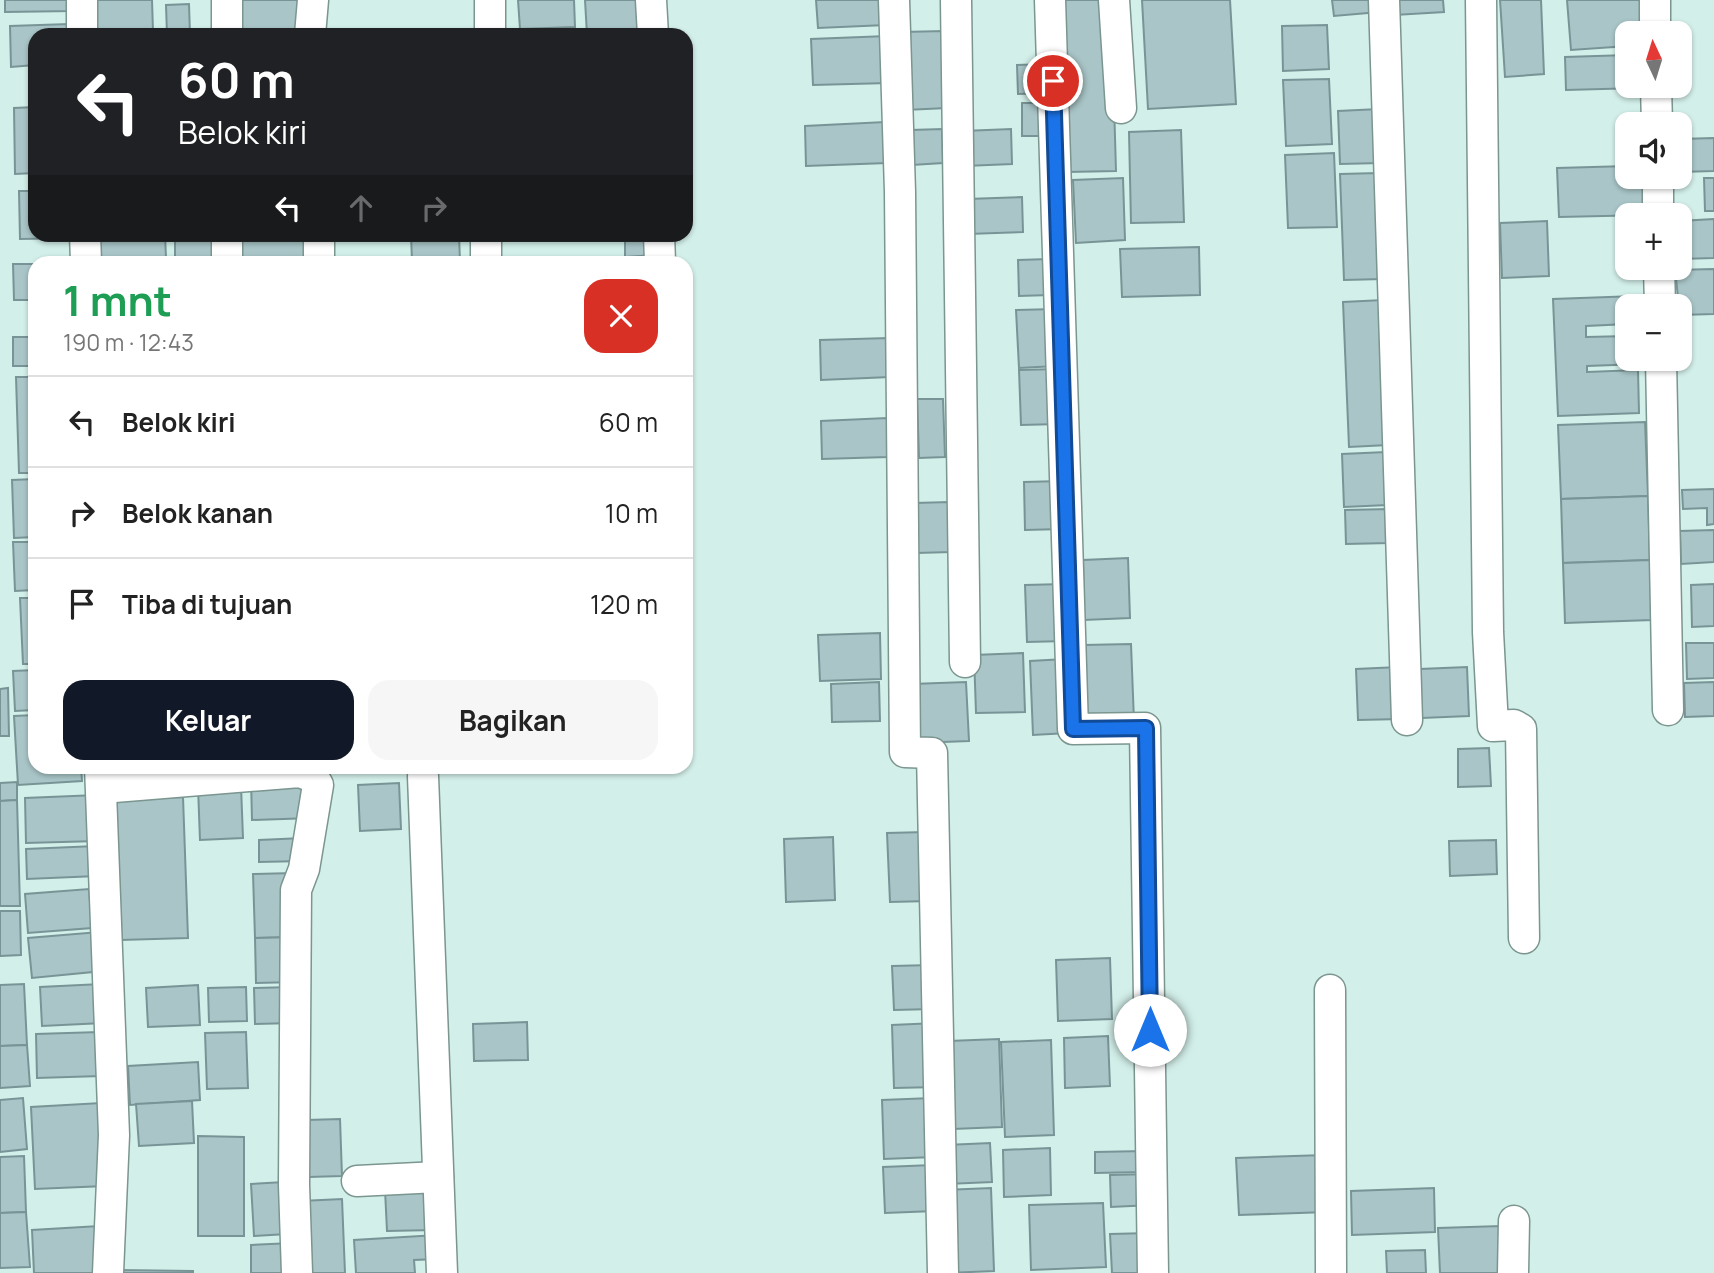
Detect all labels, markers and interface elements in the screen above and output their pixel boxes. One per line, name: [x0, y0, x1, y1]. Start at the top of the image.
north arrow: [1615, 21, 1692, 98]
map controls: [1615, 21, 1692, 371]
text: 60 m: [178, 46, 295, 113]
pin: [1023, 51, 1083, 111]
icon: left: [63, 56, 154, 147]
icon: arrive: [1034, 62, 1072, 100]
text: Belok kiri: [178, 110, 307, 154]
button: sound: [1615, 112, 1692, 189]
icon: left: [269, 189, 307, 227]
icon: ahead: [342, 189, 380, 227]
icon: right: [415, 189, 453, 227]
button: +: [1615, 203, 1692, 280]
text: 1 mnt: [63, 271, 172, 329]
button: close: [584, 279, 658, 353]
button: −: [1615, 294, 1692, 371]
text: 190 m · 12:43: [63, 326, 194, 358]
icon: left: [63, 403, 101, 441]
text: Belok kiri: [122, 404, 236, 440]
text: 60 m: [599, 404, 658, 440]
icon: right: [63, 494, 101, 532]
text: Belok kanan: [122, 495, 273, 531]
text: 10 m: [605, 495, 658, 531]
icon: arrive: [63, 585, 101, 623]
text: Tiba di tujuan: [122, 586, 292, 622]
text: 120 m: [590, 586, 658, 622]
button: Keluar: [63, 680, 354, 760]
button: Bagikan: [368, 680, 658, 760]
position arrow: [1113, 993, 1187, 1067]

